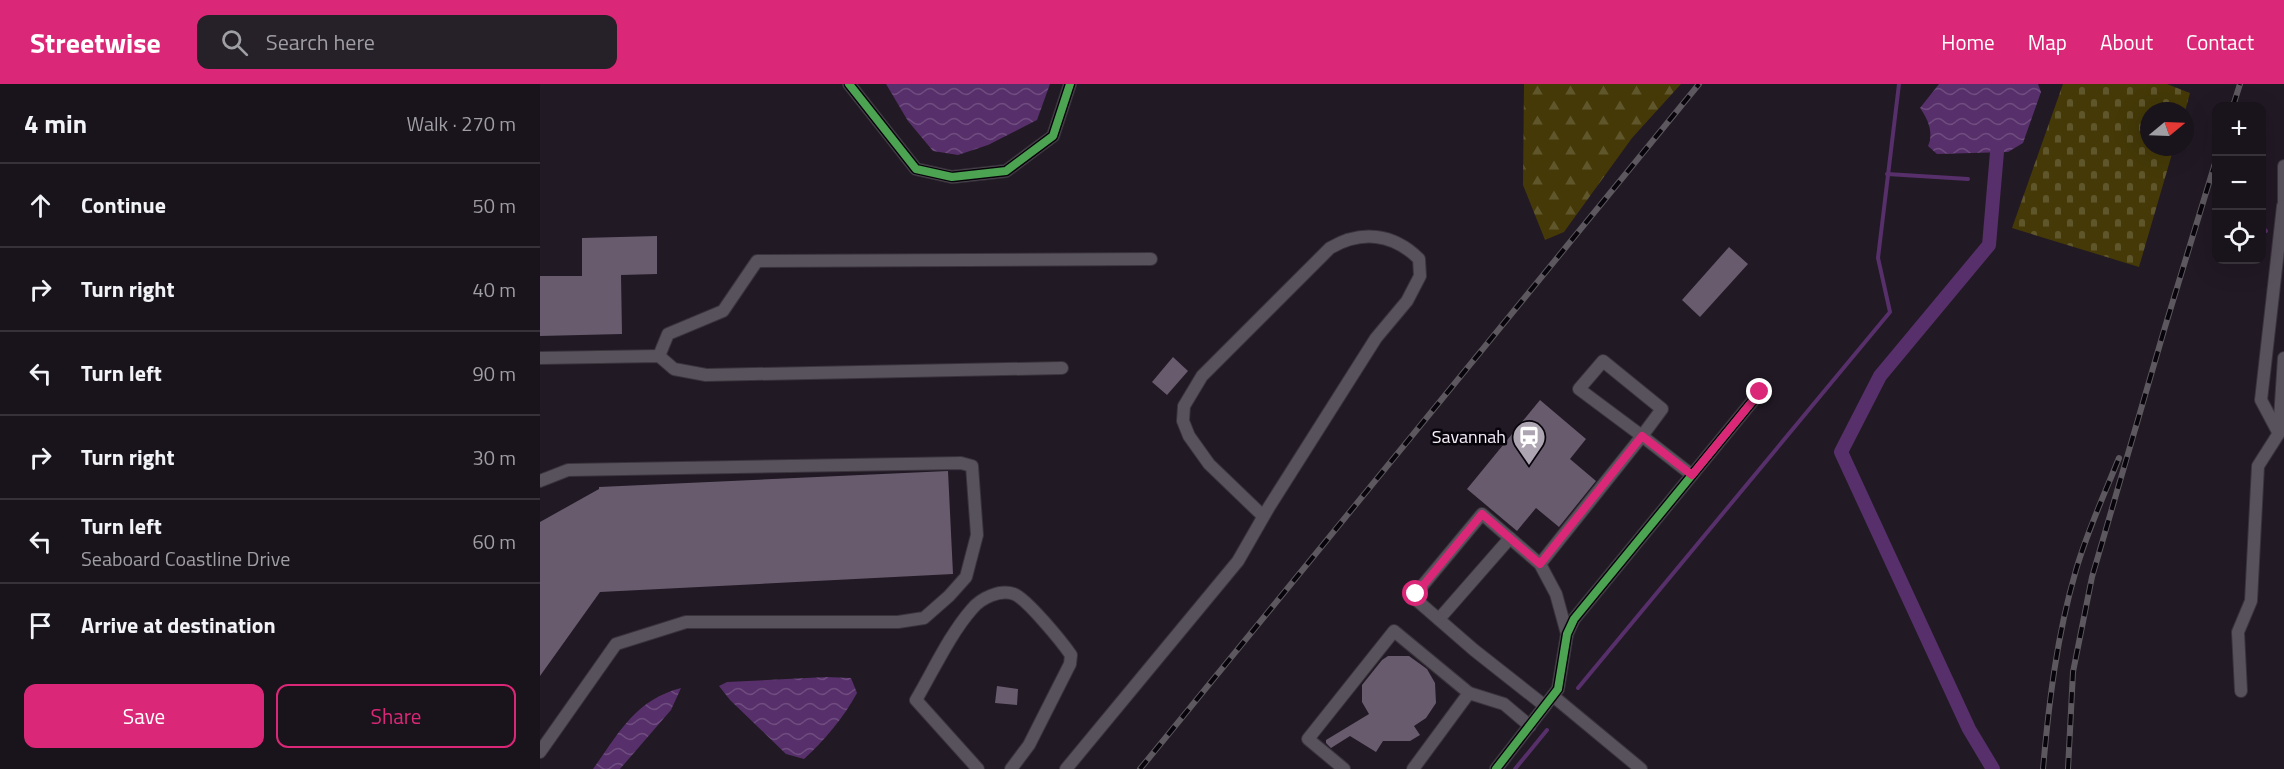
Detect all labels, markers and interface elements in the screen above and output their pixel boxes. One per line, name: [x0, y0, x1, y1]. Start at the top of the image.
search box: [197, 15, 617, 69]
text: Streetwise: [30, 21, 161, 64]
text: Search here: [266, 25, 375, 59]
icon: search: [218, 26, 251, 59]
text: Home: [1941, 26, 1995, 58]
text: Map: [2028, 26, 2067, 58]
text: About: [2100, 26, 2153, 58]
text: Contact: [2186, 26, 2254, 58]
north arrow: [2140, 102, 2194, 156]
map controls: [2212, 102, 2266, 264]
button: +: [2212, 102, 2266, 156]
text: 4 min: [24, 104, 87, 143]
text: Walk · 270 m: [407, 108, 516, 139]
button: −: [2212, 156, 2266, 210]
text: Continue: [81, 188, 166, 222]
icon: ahead: [24, 189, 57, 222]
text: 50 m: [472, 190, 516, 221]
button: locate: [2212, 210, 2266, 264]
text: Turn right: [81, 272, 175, 306]
icon: right: [24, 273, 57, 306]
text: 40 m: [472, 274, 516, 305]
text: Turn left: [81, 356, 162, 390]
icon: left: [24, 357, 57, 390]
text: 90 m: [472, 358, 516, 389]
route end: [1746, 378, 1772, 404]
station icon: Savannah: [1511, 419, 1547, 466]
place label: Savannah: [1432, 423, 1506, 450]
text: Turn right: [81, 440, 175, 474]
icon: right: [24, 441, 57, 474]
text: 30 m: [472, 442, 516, 473]
text: Turn left: [81, 509, 162, 543]
icon: left: [24, 525, 57, 558]
text: 60 m: [472, 526, 516, 557]
text: Seaboard Coastline Drive: [81, 543, 290, 574]
route start: [1402, 580, 1428, 606]
text: Arrive at destination: [81, 608, 276, 642]
icon: arrive: [24, 609, 57, 642]
button: Save: [24, 684, 264, 748]
button: Share: [276, 684, 516, 748]

